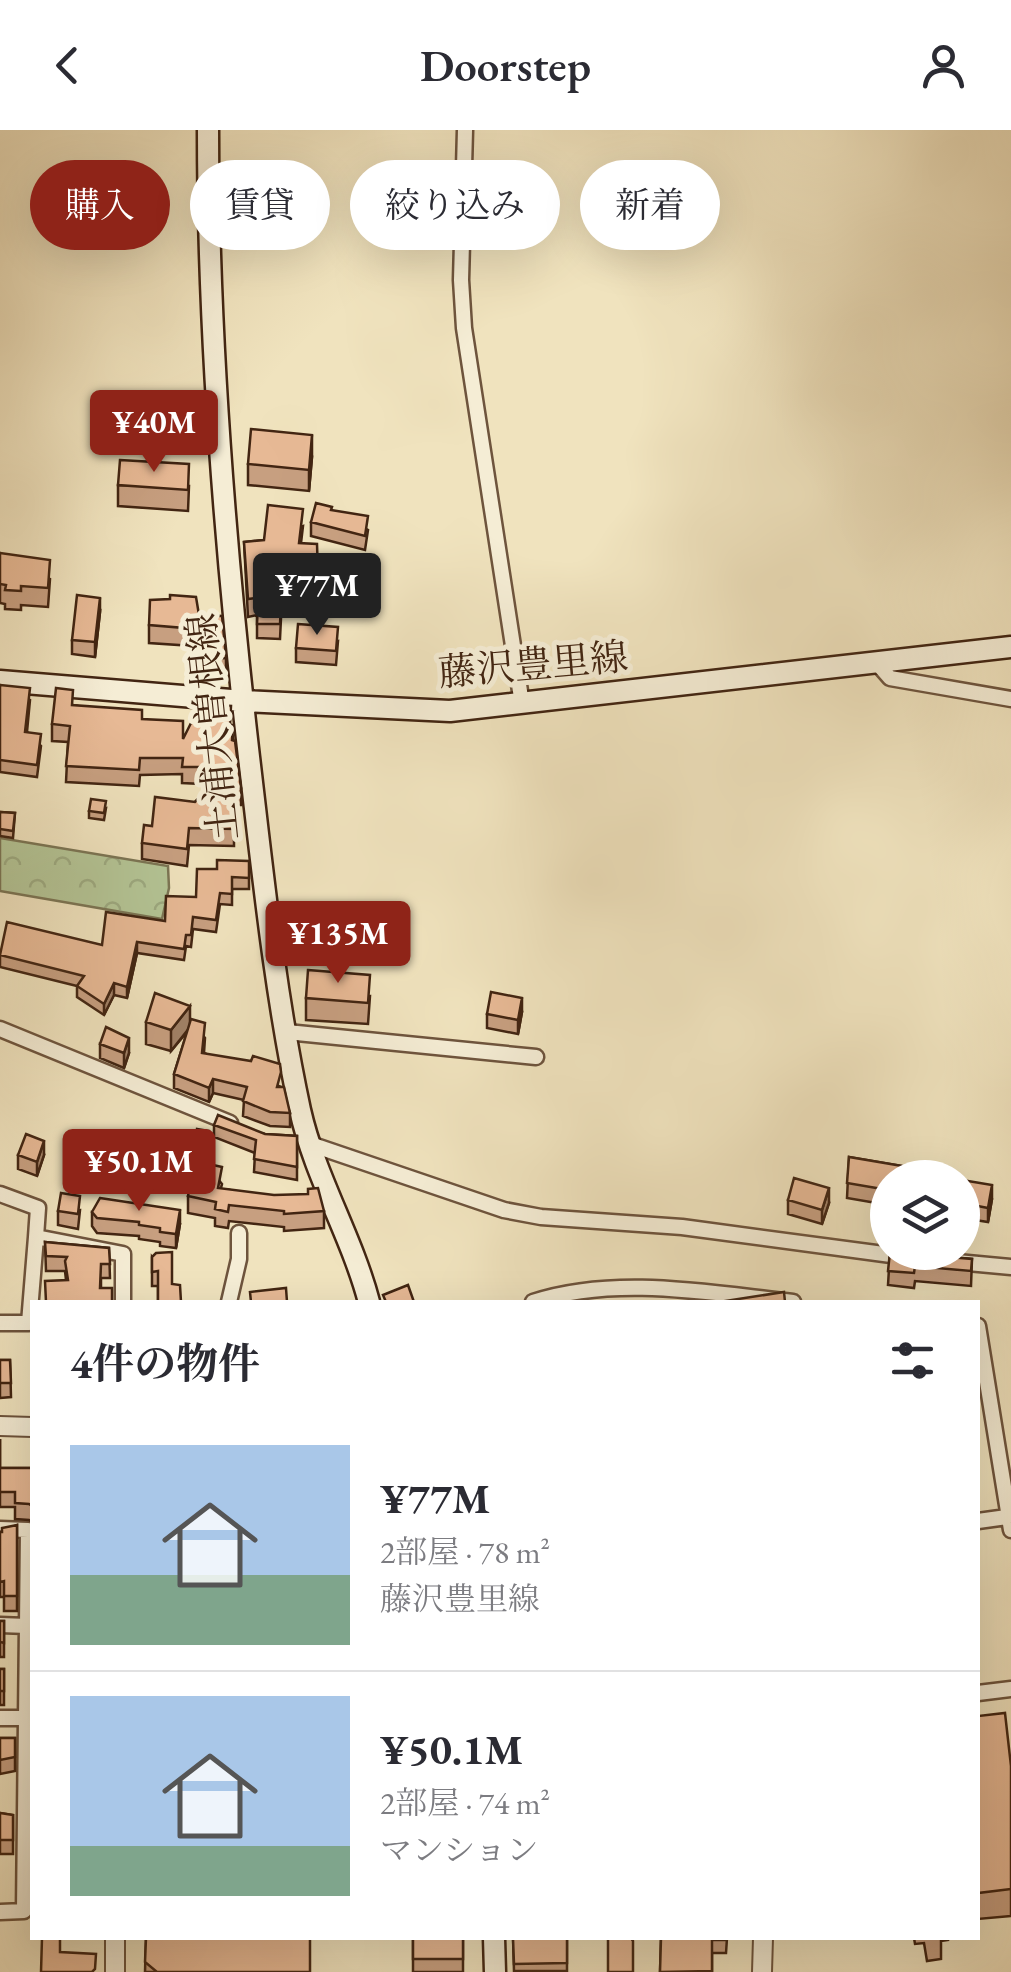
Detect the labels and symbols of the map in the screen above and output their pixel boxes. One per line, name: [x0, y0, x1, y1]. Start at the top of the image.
pin: ¥40M: [95, 390, 213, 475]
pin: ¥77M: [258, 553, 376, 638]
street label: 土浦大曽根線: [176, 611, 248, 843]
street label: 藤沢豊里線: [436, 631, 630, 697]
pin: ¥135M: [268, 901, 408, 986]
pin: ¥50.1M: [58, 1129, 220, 1214]

